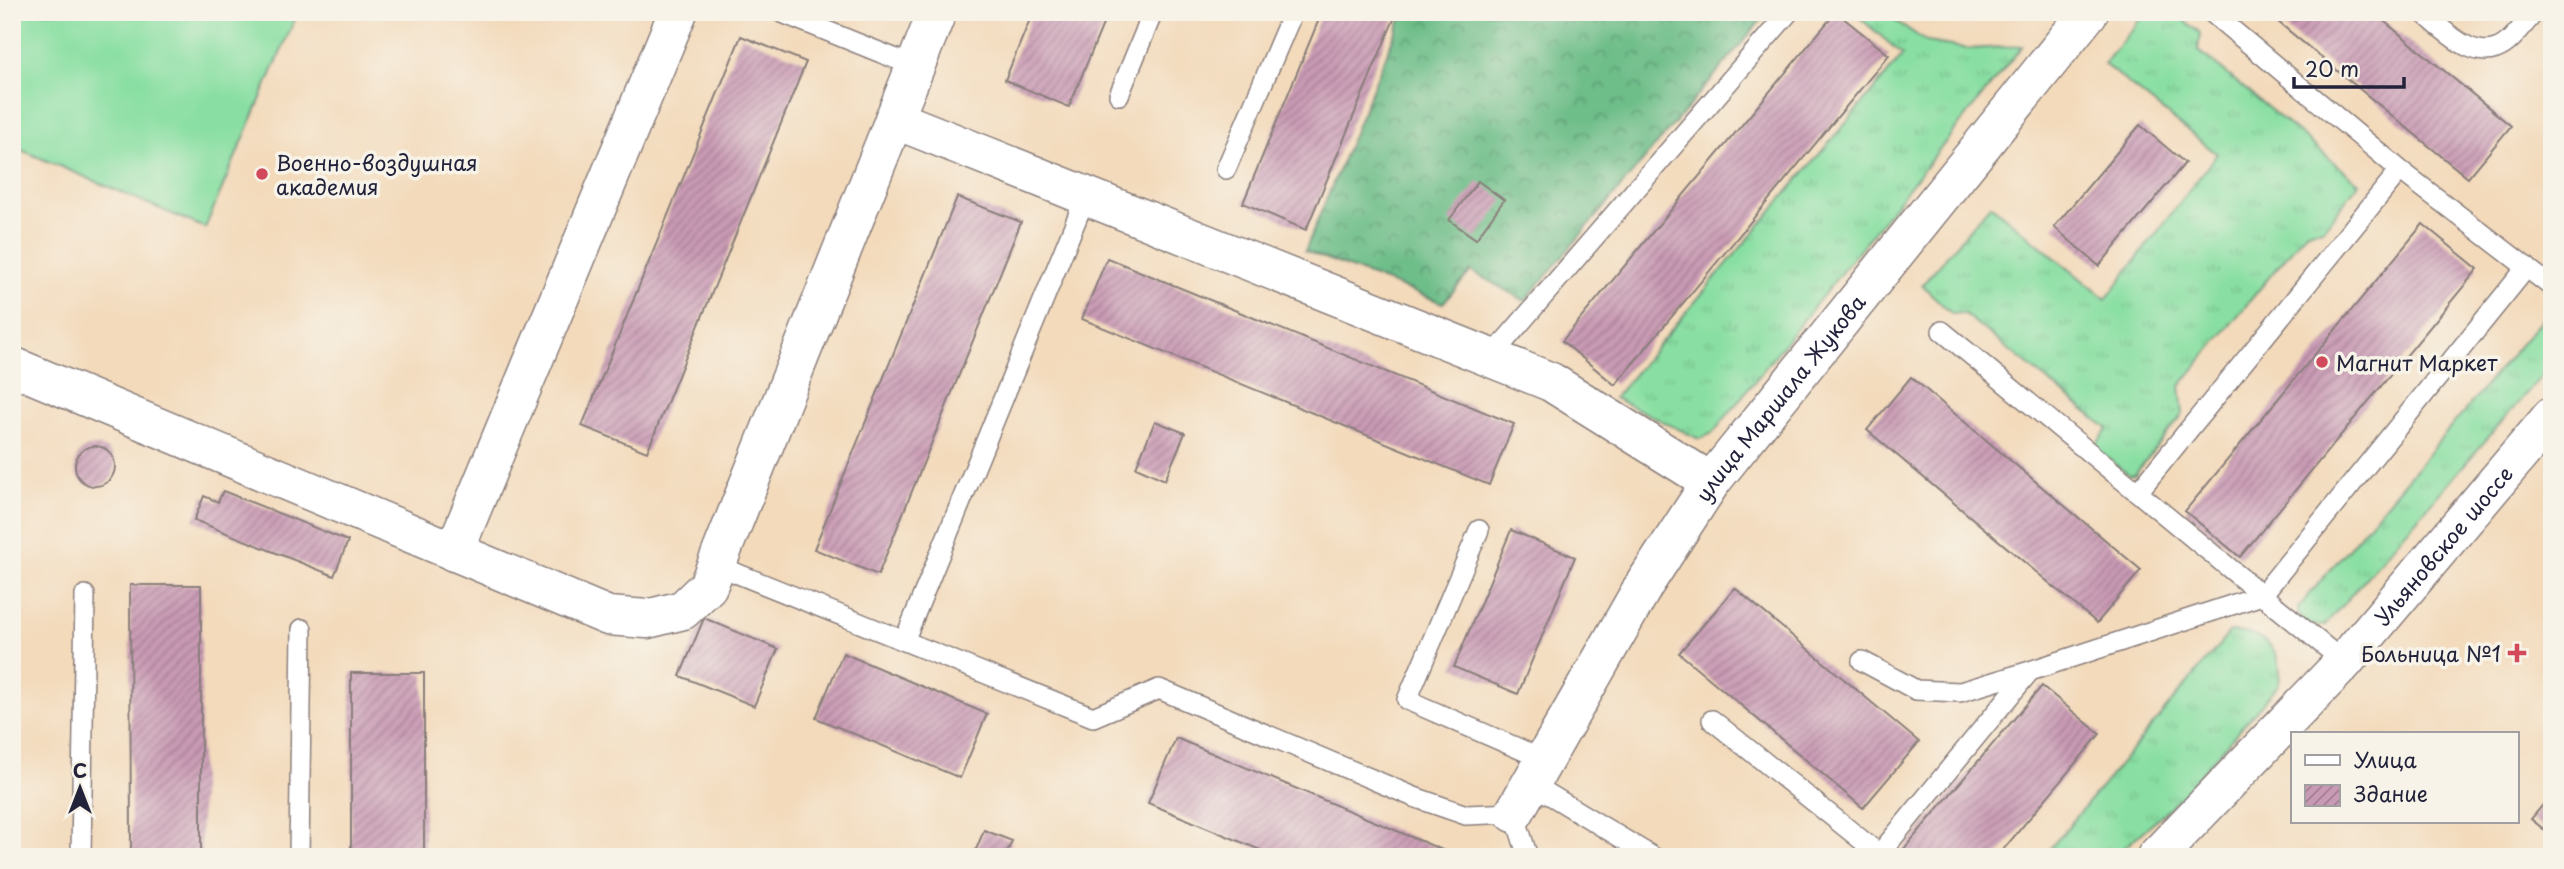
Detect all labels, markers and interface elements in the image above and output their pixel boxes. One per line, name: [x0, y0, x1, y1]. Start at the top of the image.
scale bar: [2294, 46, 2405, 90]
text: 20 m: [2305, 52, 2359, 84]
place label: Военно-воздушная академия: [276, 146, 478, 202]
marker: Военно-воздушная академия: [254, 166, 270, 182]
street label: улица Маршала Жукова: [1687, 287, 1872, 508]
place label: Магнит Маркет: [2336, 346, 2498, 378]
marker: Магнит Маркет: [2314, 354, 2330, 370]
street label: Ульяновское шоссе: [2366, 458, 2520, 632]
place label: Больница №1: [2361, 637, 2501, 669]
marker: Больница №1: [2507, 643, 2527, 663]
legend: [2291, 732, 2518, 824]
text: Улица: [2354, 743, 2417, 775]
north arrow: [46, 754, 116, 824]
text: С: [73, 756, 87, 784]
text: Здание: [2354, 777, 2428, 809]

